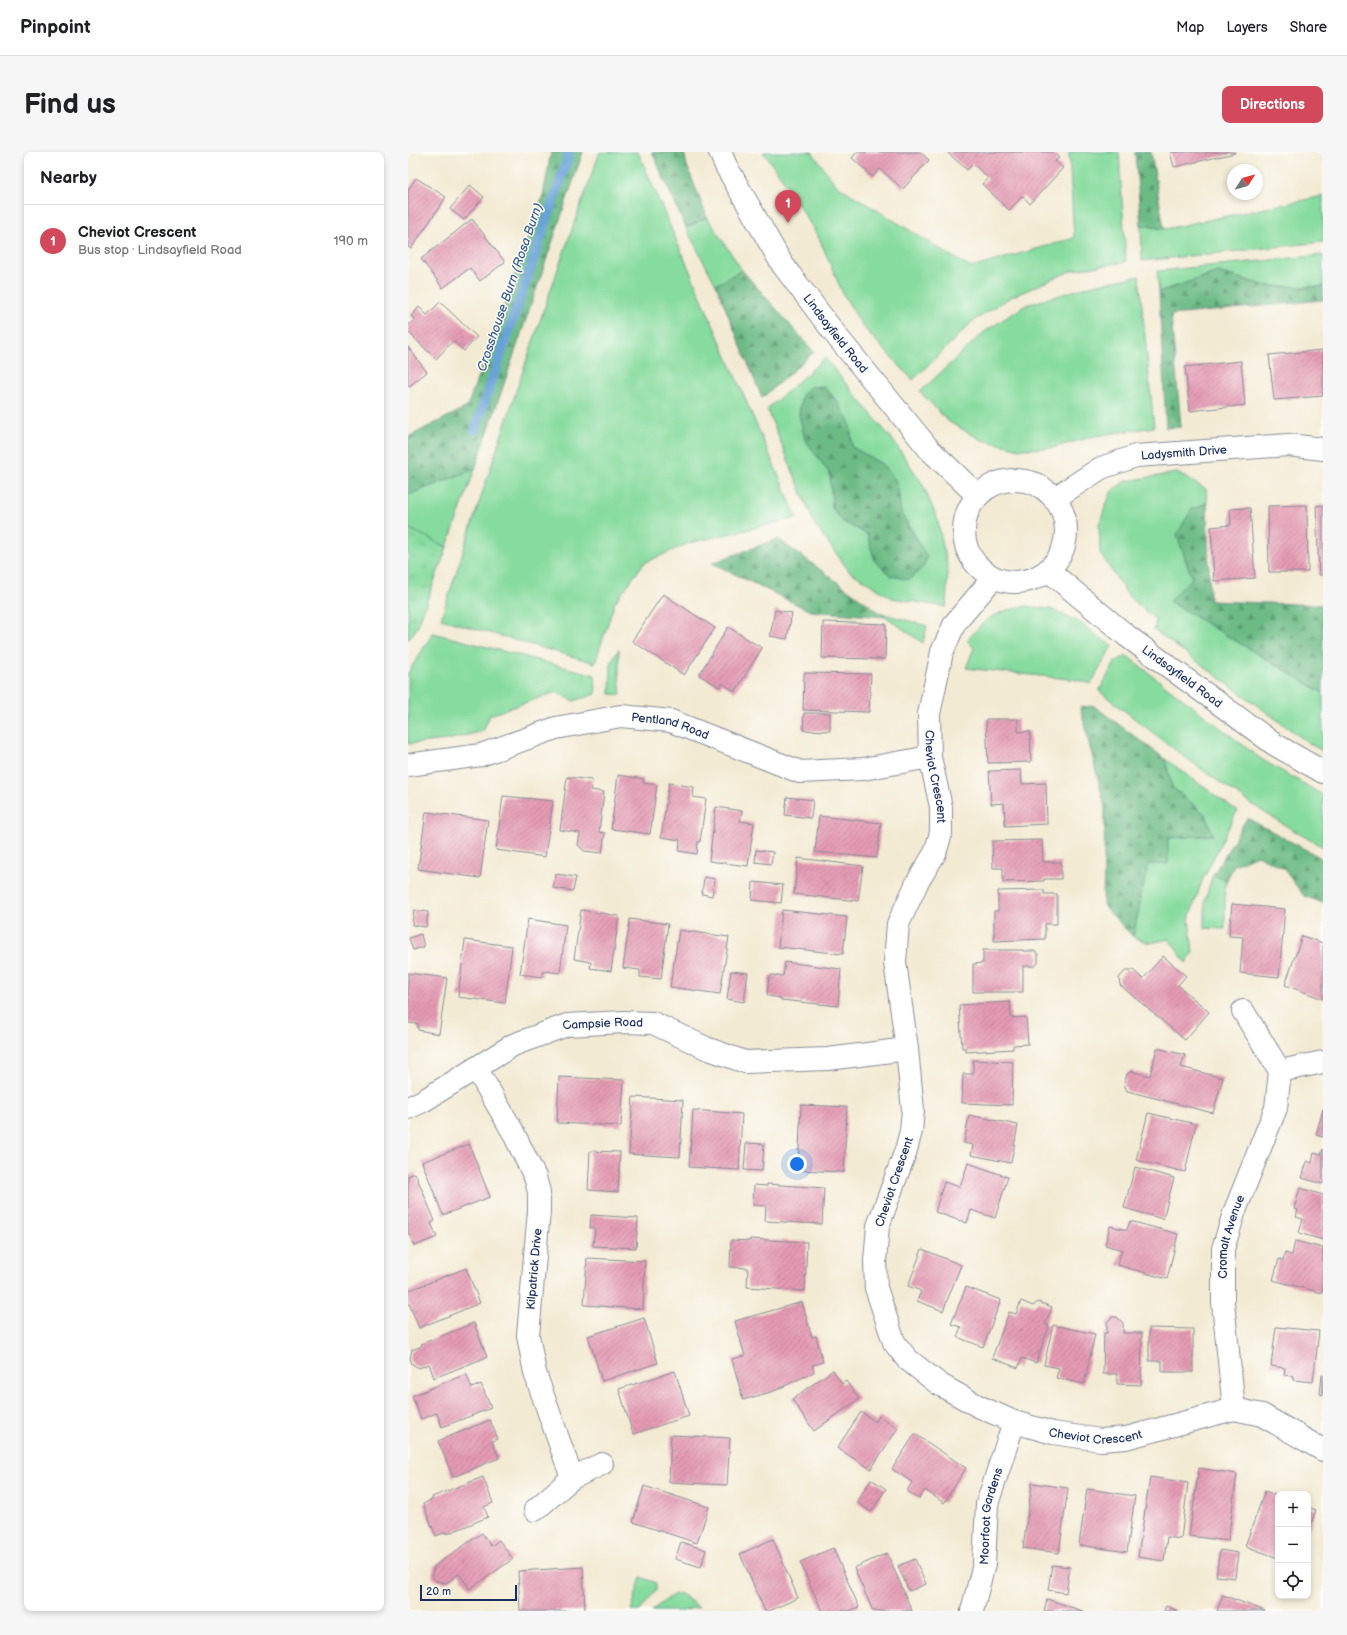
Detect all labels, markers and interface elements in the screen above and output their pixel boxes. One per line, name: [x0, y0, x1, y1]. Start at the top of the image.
text: Pinpoint: [20, 16, 91, 39]
text: Map: [1176, 19, 1204, 36]
text: Layers: [1226, 19, 1268, 36]
text: Share: [1290, 19, 1327, 36]
button: Directions: [1222, 86, 1323, 123]
text: Find us: [24, 88, 116, 121]
north arrow: [1227, 164, 1263, 200]
text: Nearby: [40, 168, 97, 188]
pin: 1: [775, 190, 801, 223]
water label: Crosshouse Burn (Rosa Burn): [474, 201, 546, 374]
text: Cheviot Crescent: [78, 223, 196, 242]
text: 1: [50, 233, 56, 249]
text: 190 m: [334, 233, 368, 249]
text: Bus stop · Lindsayfield Road: [78, 242, 242, 258]
street label: Lindsayfield Road: [800, 291, 871, 377]
street label: Ladysmith Drive: [1141, 442, 1227, 464]
street label: Lindsayfield Road: [1139, 642, 1225, 712]
street label: Pentland Road: [631, 710, 711, 743]
street label: Cheviot Crescent: [921, 730, 948, 823]
street label: Campsie Road: [560, 1015, 643, 1034]
street label: Cheviot Crescent: [872, 1135, 917, 1229]
your location: [787, 1154, 807, 1174]
street label: Cromalt Avenue: [1216, 1193, 1248, 1279]
street label: Kilpatrick Drive: [523, 1228, 546, 1310]
street label: Cheviot Crescent: [1048, 1425, 1144, 1448]
street label: Moorfoot Gardens: [977, 1466, 1006, 1565]
map controls: [1275, 1491, 1311, 1599]
button: +: [1275, 1491, 1311, 1527]
button: −: [1275, 1527, 1311, 1563]
button: locate: [1275, 1563, 1311, 1599]
scale bar: [420, 1583, 517, 1602]
text: 20 m: [426, 1585, 451, 1598]

